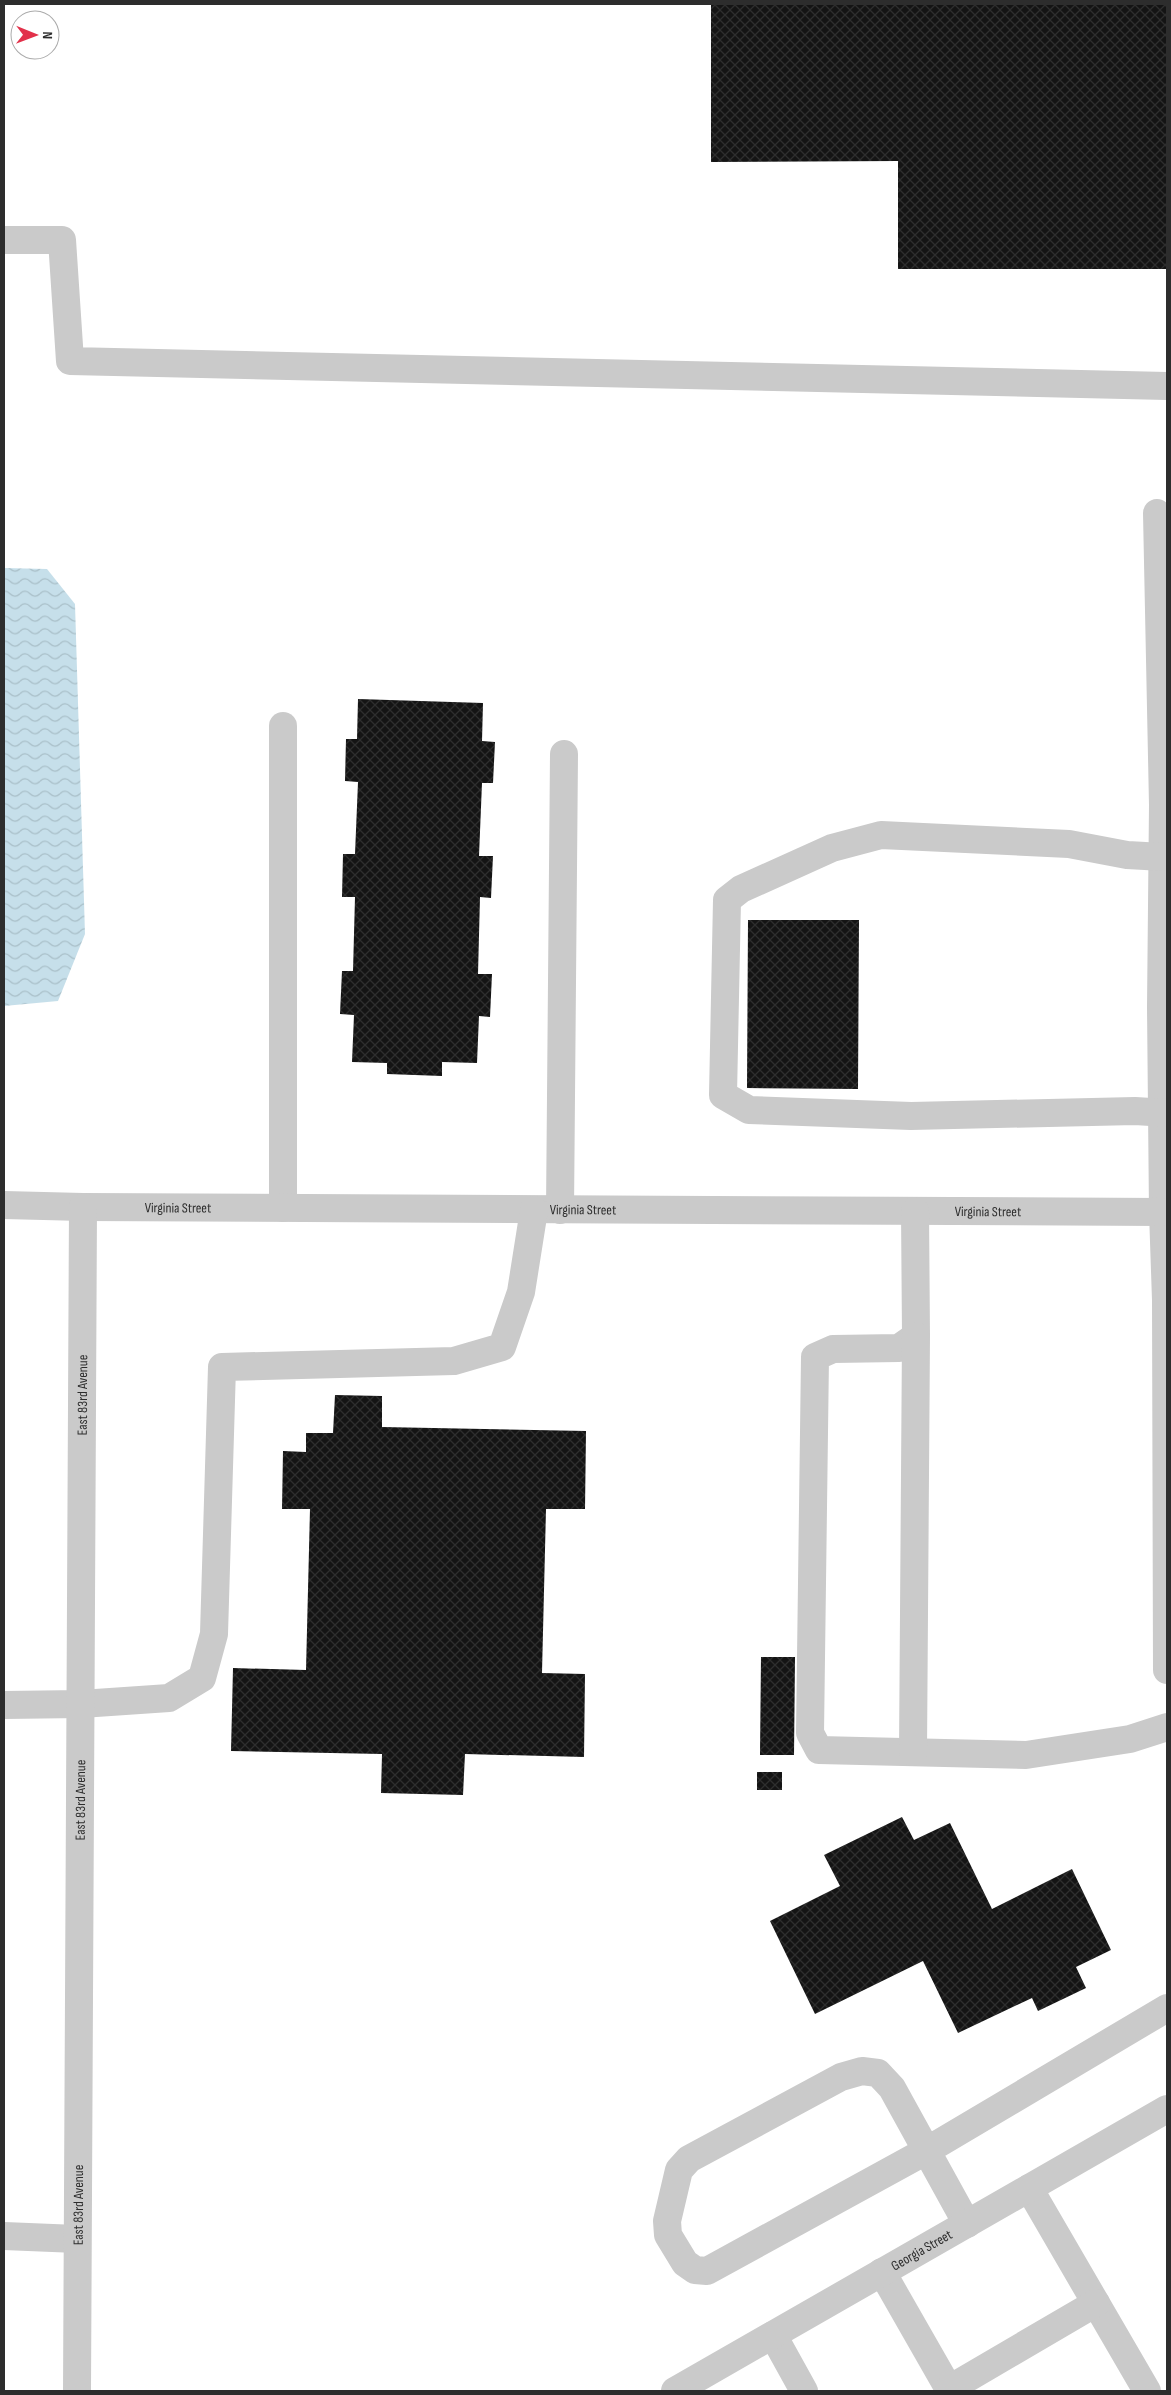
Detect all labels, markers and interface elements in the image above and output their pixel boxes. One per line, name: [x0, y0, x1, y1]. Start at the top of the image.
north arrow: [10, 10, 60, 60]
text: N: [39, 31, 56, 39]
street label: Virginia Street: [145, 1199, 211, 1216]
street label: Virginia Street: [550, 1201, 616, 1218]
street label: Virginia Street: [955, 1203, 1021, 1220]
street label: East 83rd Avenue: [73, 1355, 91, 1435]
street label: East 83rd Avenue: [71, 1760, 89, 1840]
street label: East 83rd Avenue: [69, 2165, 87, 2245]
street label: Georgia Street: [888, 2226, 955, 2274]

